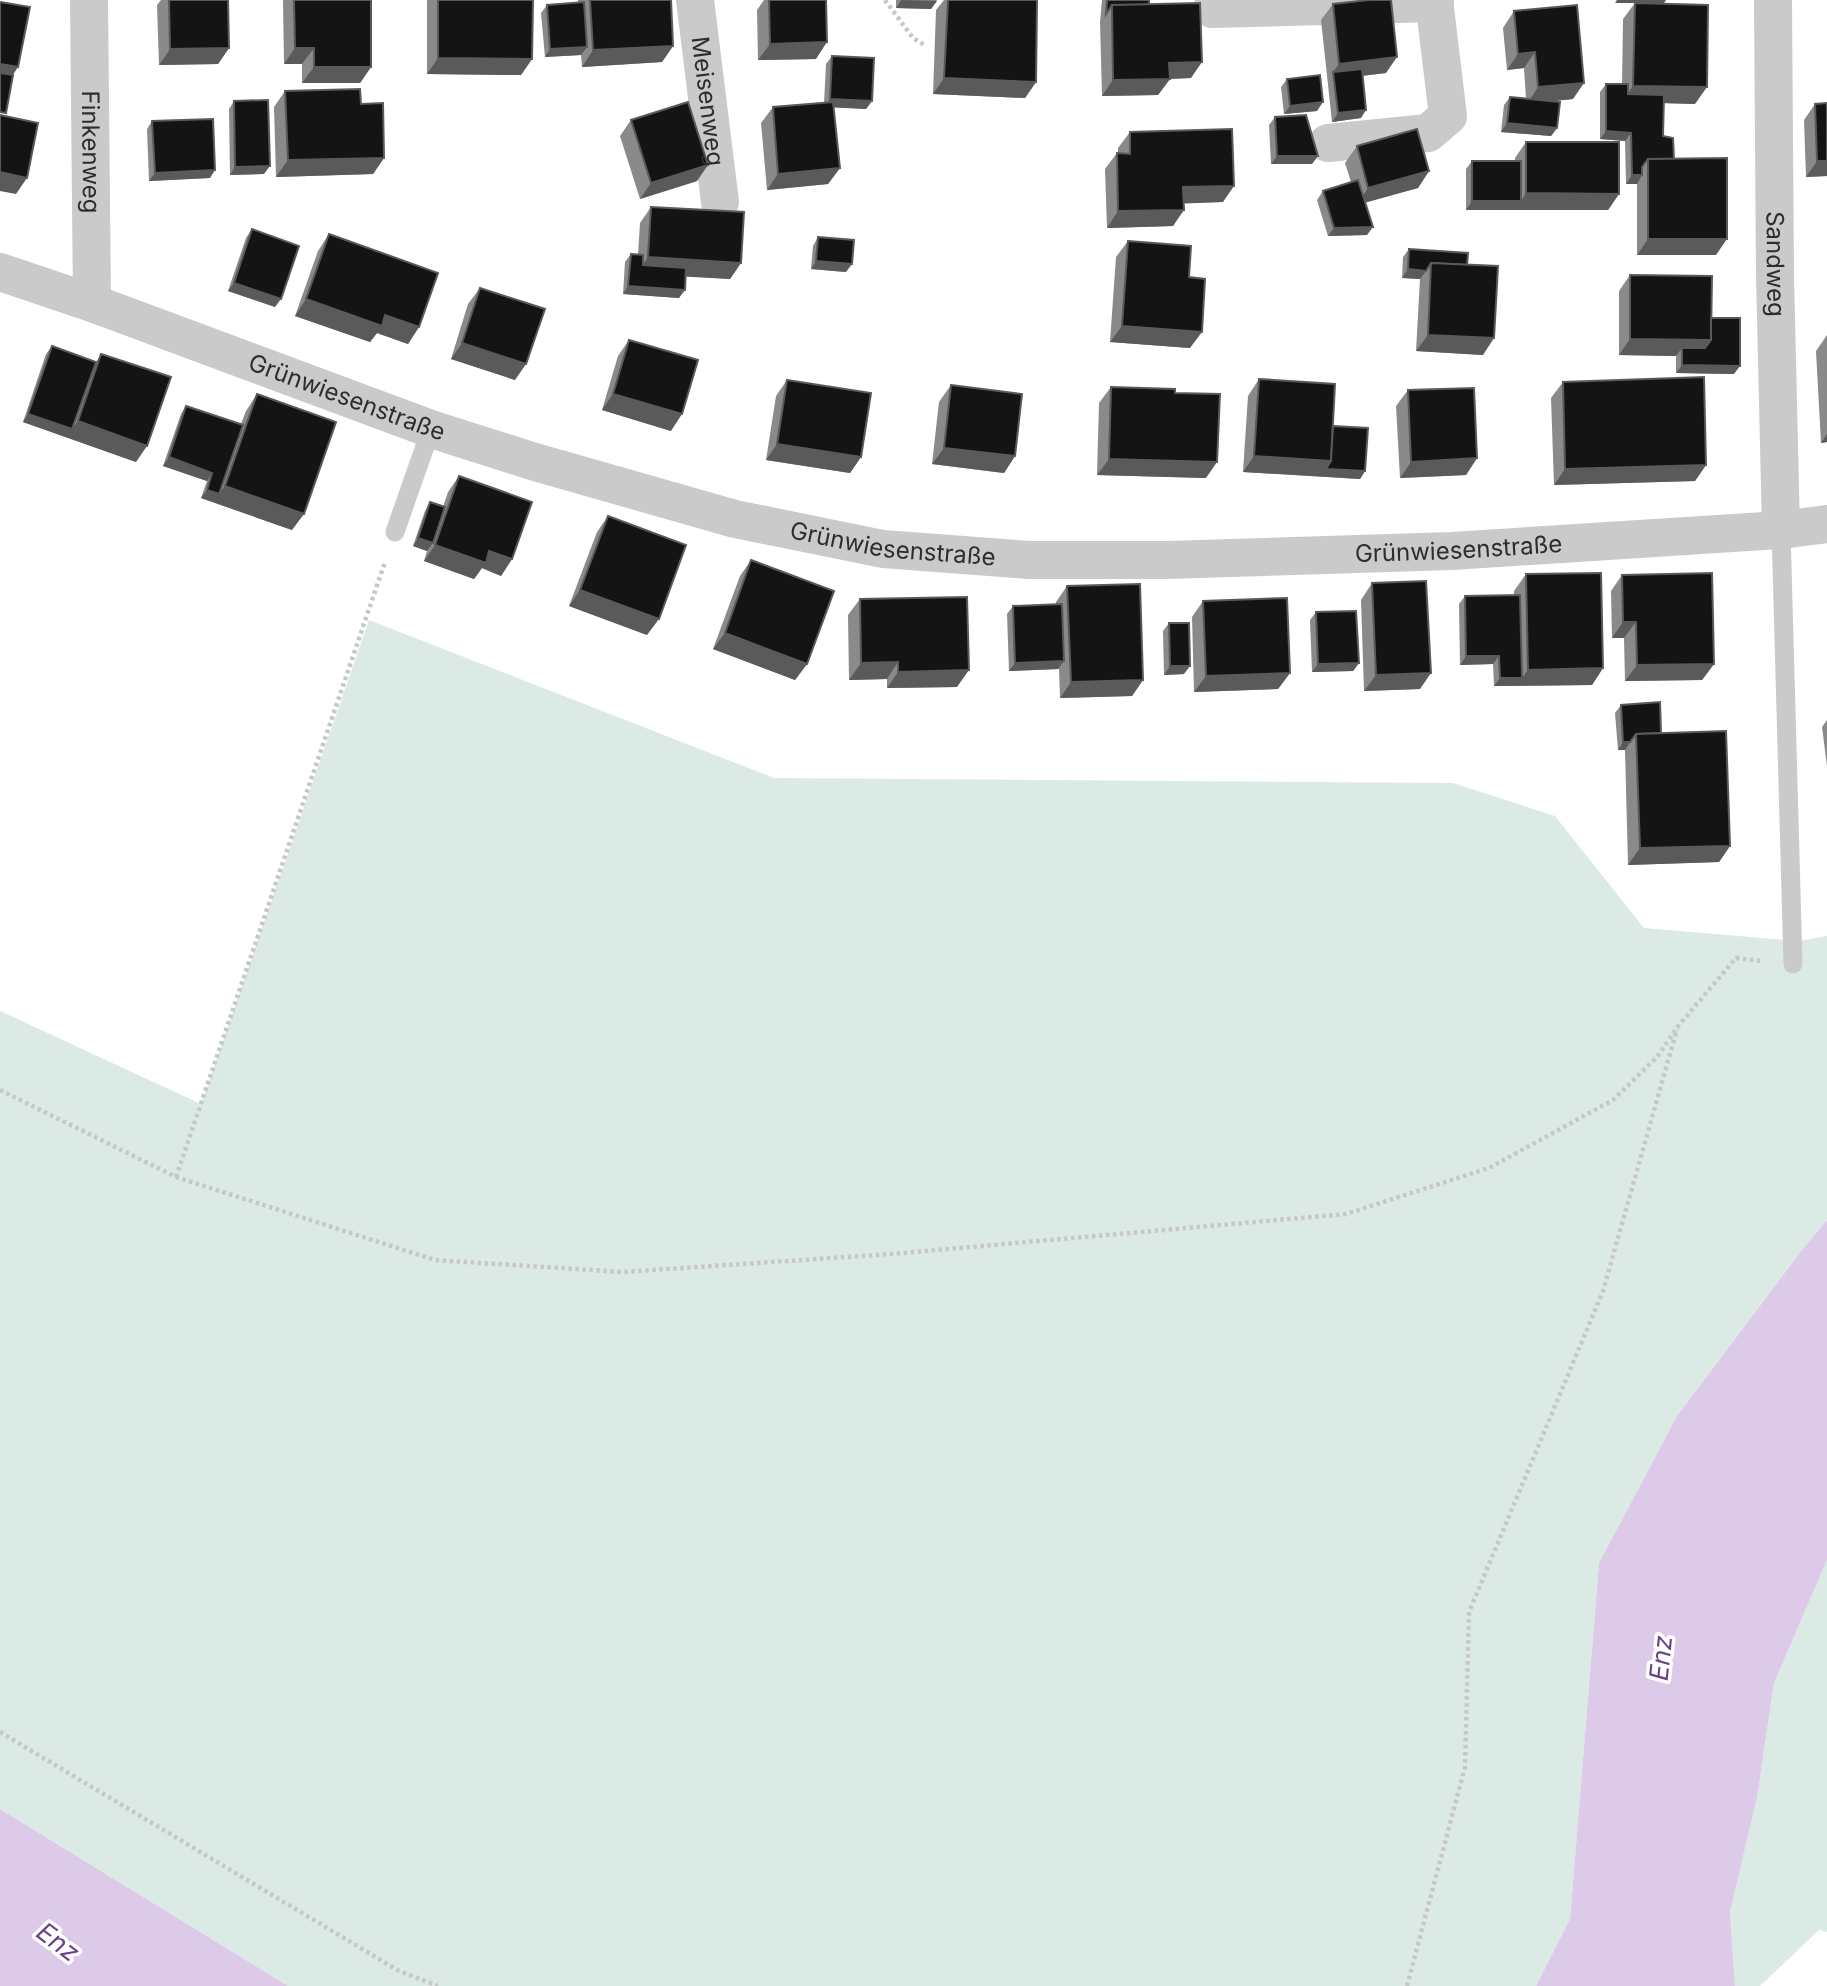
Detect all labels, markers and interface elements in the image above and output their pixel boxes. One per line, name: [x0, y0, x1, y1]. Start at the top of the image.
street label: Meisenweg: [686, 35, 730, 168]
street label: Finkenweg: [76, 90, 106, 214]
street label: Sandweg: [1761, 211, 1791, 317]
street label: Grünwiesenstraße: [245, 348, 449, 447]
street label: Grünwiesenstraße: [788, 516, 997, 571]
street label: Grünwiesenstraße: [1354, 529, 1563, 568]
water label: Enz: [1643, 1634, 1678, 1682]
water label: Enz: [31, 1916, 86, 1968]

